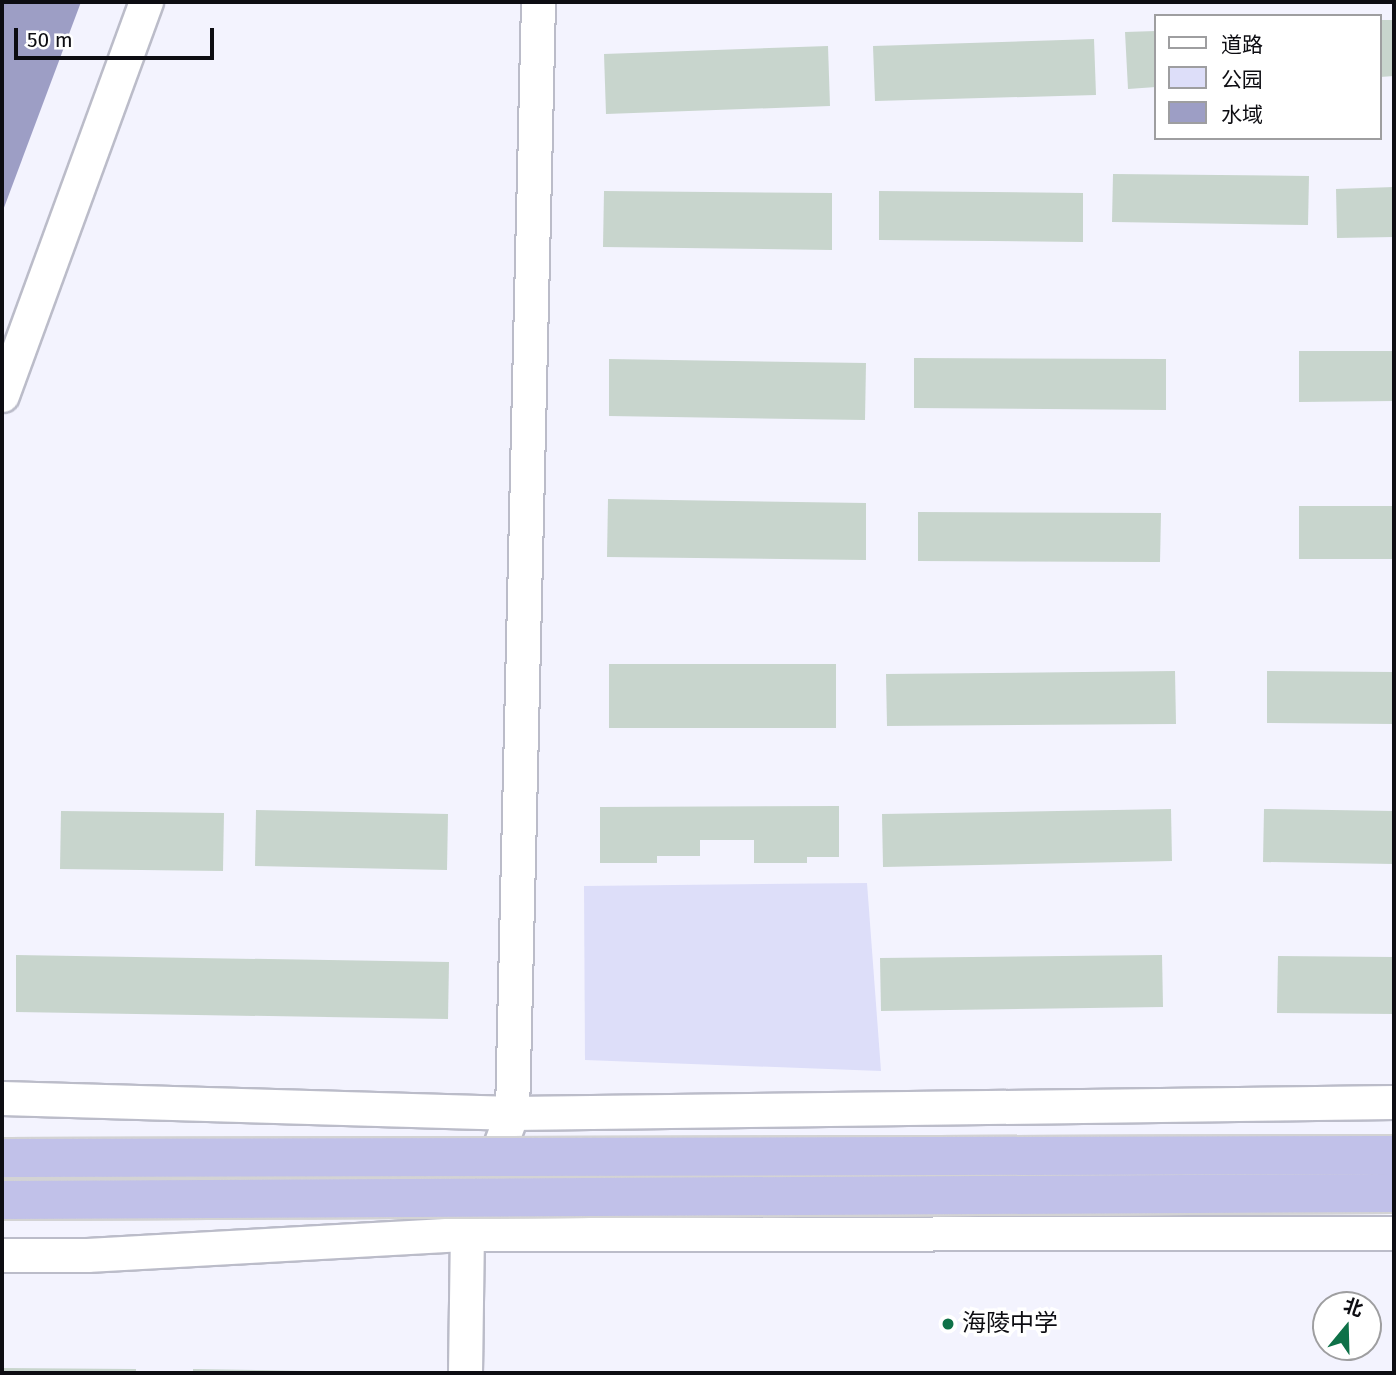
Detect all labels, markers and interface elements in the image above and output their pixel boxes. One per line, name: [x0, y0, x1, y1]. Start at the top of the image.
scale bar: [18, 14, 217, 58]
legend: [1154, 14, 1382, 140]
text: 50 m: [27, 27, 73, 53]
text: 道路: [1221, 32, 1263, 58]
text: 公园: [1221, 67, 1263, 93]
text: 水域: [1221, 102, 1263, 128]
north arrow: [1312, 1291, 1382, 1361]
text: 北: [1341, 1294, 1366, 1322]
place label: 海陵中学: [962, 1310, 1058, 1338]
marker: 海陵中学: [940, 1316, 956, 1332]

